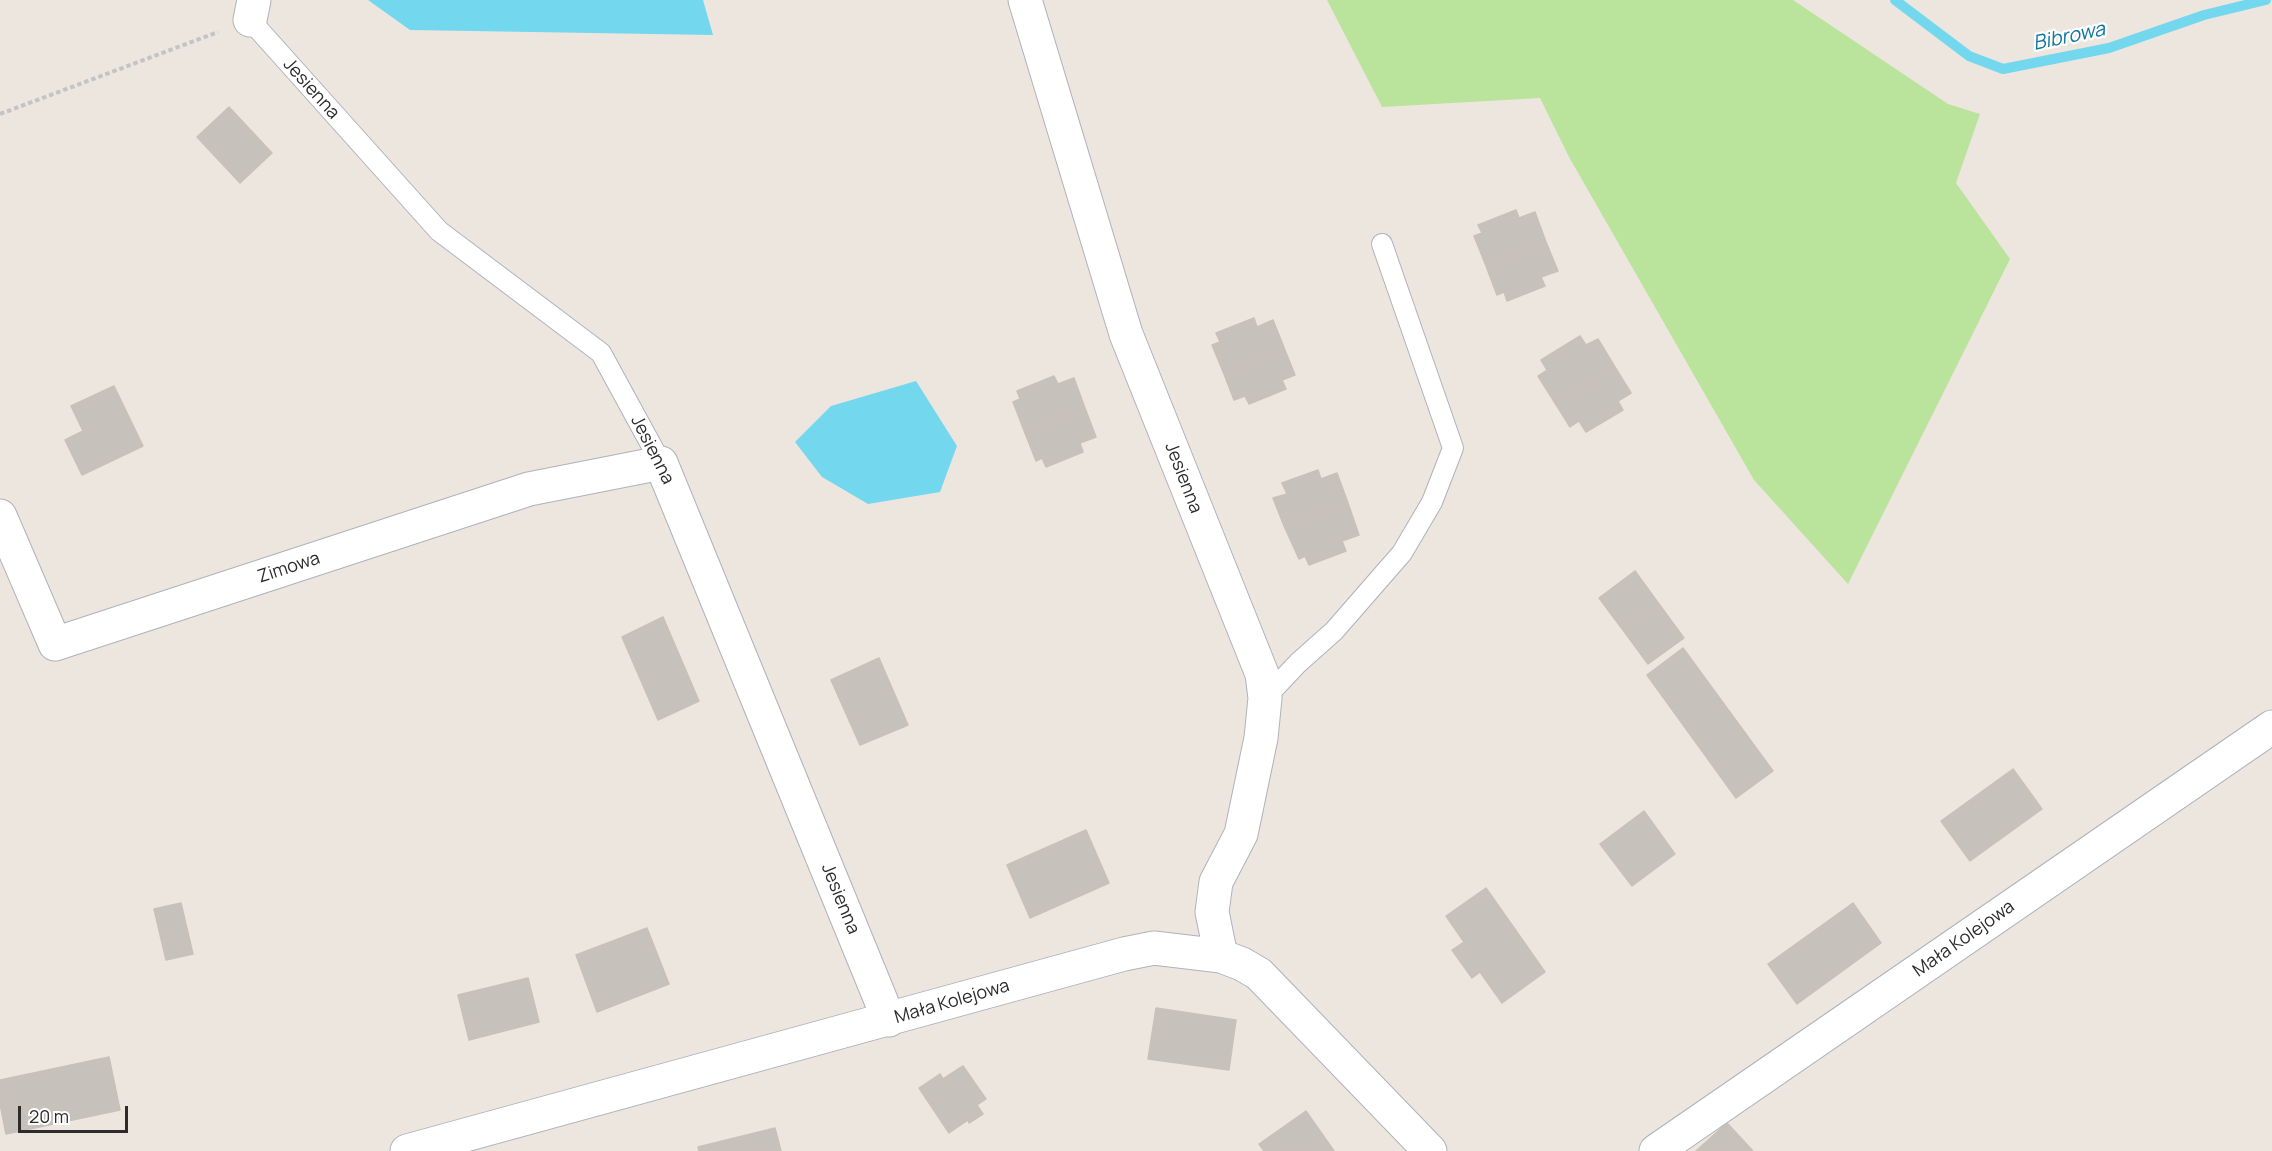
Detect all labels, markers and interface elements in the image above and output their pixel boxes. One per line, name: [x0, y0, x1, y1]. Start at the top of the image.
water label: Bibrowa: [2031, 18, 2107, 56]
street label: Jesienna: [278, 54, 344, 124]
street label: Jesienna: [626, 412, 678, 488]
street label: Jesienna: [1160, 440, 1206, 516]
street label: Zimowa: [255, 548, 323, 588]
street label: Jesienna: [816, 861, 864, 937]
street label: Mała Kolejowa: [1909, 896, 2019, 982]
street label: Mała Kolejowa: [892, 975, 1012, 1029]
scale bar: [21, 1094, 130, 1132]
text: 20 m: [29, 1104, 69, 1128]

